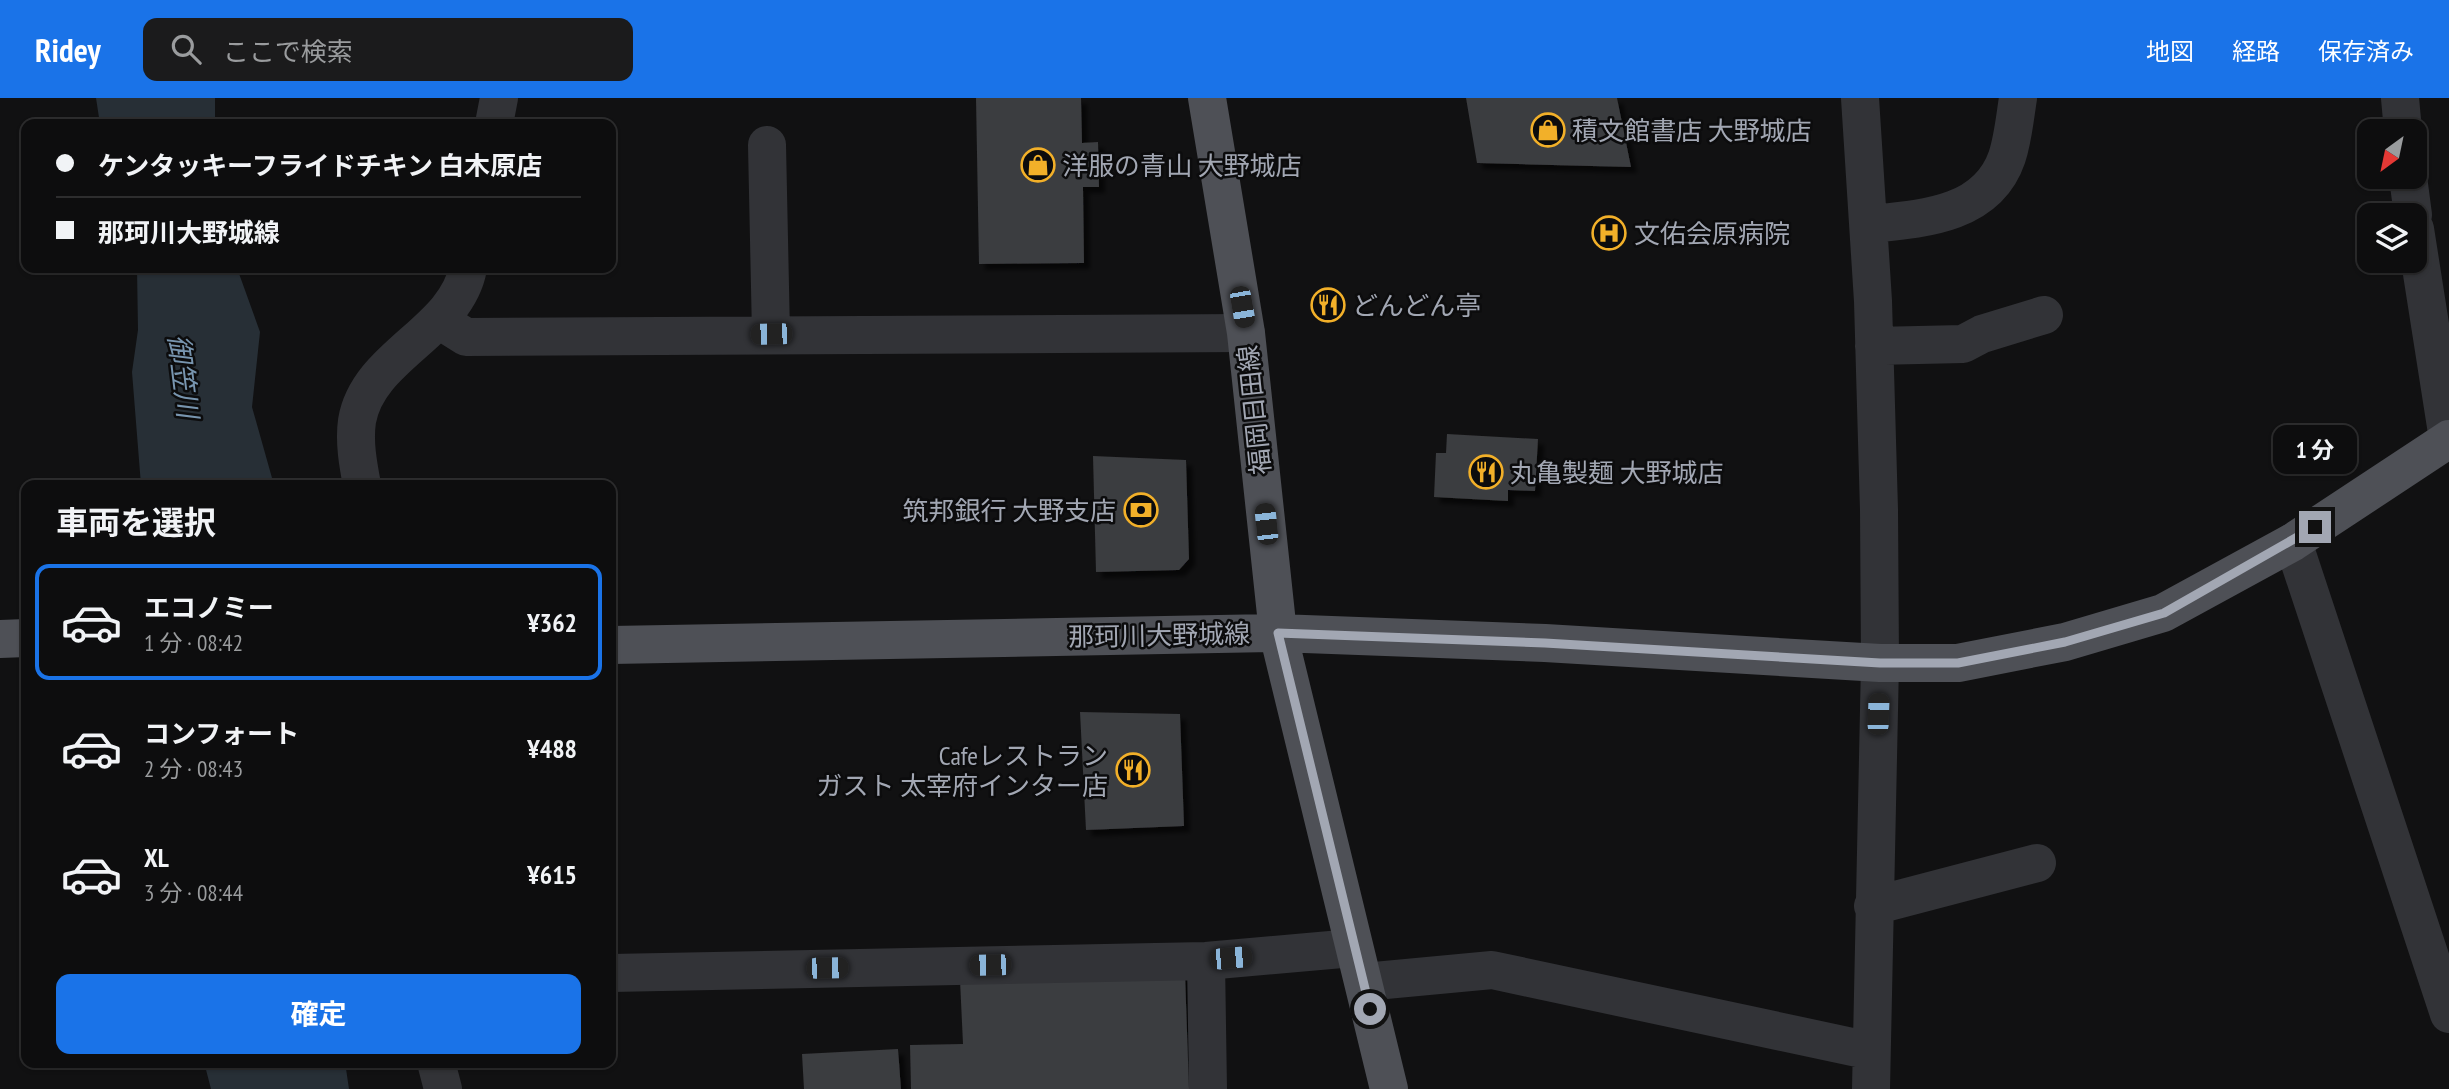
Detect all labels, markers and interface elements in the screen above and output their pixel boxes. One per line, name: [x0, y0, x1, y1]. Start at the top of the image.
search box: [143, 18, 633, 81]
text: Ridey: [35, 28, 101, 71]
icon: search: [167, 30, 205, 68]
text: ここで検索: [223, 35, 353, 68]
text: 地図: [2146, 36, 2194, 67]
text: 経路: [2232, 36, 2280, 67]
text: 保存済み: [2318, 36, 2414, 67]
shop icon: 積文館書店 大野城店: [1529, 111, 1567, 149]
place label: 積文館書店 大野城店: [1572, 114, 1812, 147]
north arrow: [2357, 119, 2427, 189]
map controls: [2357, 119, 2427, 273]
shop icon: 洋服の青山 大野城店: [1019, 146, 1057, 184]
text: ケンタッキーフライドチキン 白木原店: [98, 149, 542, 182]
place label: 洋服の青山 大野城店: [1062, 149, 1302, 182]
button: layers: [2357, 203, 2427, 273]
hospital icon: 文佑会原病院: [1590, 214, 1628, 252]
text: 那珂川大野城線: [98, 216, 280, 249]
place label: 文佑会原病院: [1634, 217, 1790, 250]
car: [1229, 284, 1256, 330]
restaurant icon: どんどん亭: [1309, 286, 1347, 324]
place label: どんどん亭: [1352, 289, 1481, 322]
car: [750, 323, 793, 345]
water label: 御笠川: [161, 332, 208, 423]
street label: 福岡日田線: [1231, 344, 1277, 476]
callout: 1 分: [2273, 426, 2357, 474]
text: 1 分: [2296, 435, 2334, 464]
restaurant icon: 丸亀製麺 大野城店: [1467, 453, 1505, 491]
place label: 丸亀製麺 大野城店: [1510, 456, 1724, 489]
bank icon: 筑邦銀行 大野支店: [1122, 491, 1160, 529]
place label: 筑邦銀行 大野支店: [902, 494, 1116, 527]
text: 車両を選択: [56, 501, 216, 543]
car: [1254, 502, 1279, 546]
route end: [2299, 511, 2331, 543]
icon: car: [60, 591, 123, 654]
text: エコノミー: [144, 591, 274, 624]
text: ¥362: [527, 606, 577, 639]
street label: 那珂川大野城線: [1068, 617, 1250, 653]
text: 1 分 · 08:42: [144, 628, 243, 657]
car: [1867, 693, 1890, 735]
icon: car: [60, 717, 123, 780]
text: コンフォート: [144, 717, 299, 750]
text: ¥488: [527, 732, 577, 765]
place label: Cafeレストラン ガスト 太宰府インター店: [816, 739, 1108, 802]
restaurant icon: Cafeレストラン ガスト 太宰府インター店: [1114, 751, 1152, 789]
text: 2 分 · 08:43: [144, 754, 243, 783]
text: XL: [144, 841, 169, 874]
icon: car: [60, 843, 123, 906]
text: ¥615: [527, 858, 577, 891]
text: 3 分 · 08:44: [144, 878, 243, 907]
car: [1210, 946, 1253, 970]
car: [969, 954, 1012, 976]
car: [806, 957, 849, 979]
button: 確定: [56, 974, 581, 1054]
route start: [1354, 993, 1386, 1025]

